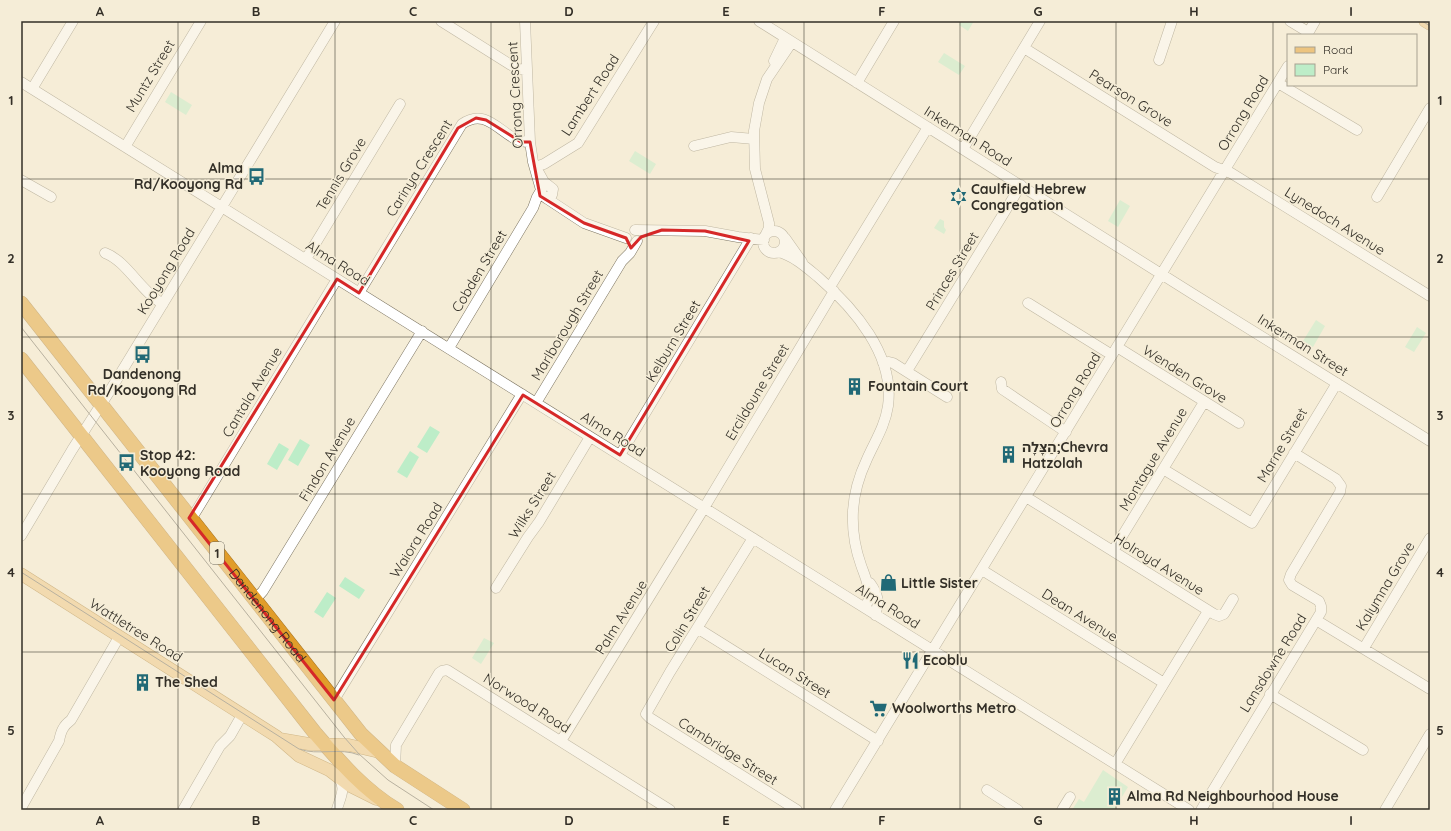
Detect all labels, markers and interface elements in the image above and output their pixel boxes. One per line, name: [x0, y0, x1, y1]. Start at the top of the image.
text: A: [96, 3, 105, 19]
text: B: [252, 3, 260, 19]
text: C: [409, 3, 417, 19]
text: D: [564, 3, 574, 19]
text: E: [722, 3, 730, 19]
text: F: [878, 3, 886, 19]
text: G: [1033, 3, 1043, 19]
text: H: [1189, 3, 1199, 19]
text: I: [1349, 3, 1353, 19]
legend: [1287, 34, 1417, 86]
street label: Muntz Street: [121, 36, 179, 115]
street label: Orrong Crescent: [503, 41, 527, 149]
text: Road: [1323, 42, 1353, 57]
street label: Lambert Road: [557, 51, 623, 139]
text: Park: [1323, 62, 1348, 77]
street label: Pearson Grove: [1086, 65, 1176, 131]
street label: Orrong Road: [1213, 72, 1273, 154]
text: 1: [8, 92, 14, 108]
text: 1: [1437, 92, 1443, 108]
street label: Inkerman Road: [921, 102, 1015, 170]
street label: Carinya Crescent: [382, 116, 456, 220]
street label: Tennis Grove: [312, 134, 370, 214]
place label: Alma Rd/Kooyong Rd: [134, 159, 243, 193]
bus stop icon: Alma Rd/Kooyong Rd: [246, 166, 266, 186]
place label: Caulfield Hebrew Congregation: [971, 180, 1087, 214]
street label: Lynedoch Avenue: [1281, 183, 1389, 259]
synagogue icon: Caulfield Hebrew Congregation: [948, 187, 968, 207]
street label: Kooyong Road: [133, 224, 199, 318]
street label: Cobden Street: [447, 226, 511, 315]
street label: Princes Street: [921, 228, 983, 314]
street label: Alma Road: [303, 236, 373, 290]
text: 2: [7, 250, 15, 266]
text: 2: [1436, 250, 1444, 266]
street label: Marlborough Street: [527, 266, 607, 384]
street label: Kelburn Street: [642, 297, 705, 385]
street label: Inkerman Street: [1254, 310, 1352, 380]
street label: Ercildoune Street: [721, 340, 793, 444]
street label: Wenden Grove: [1139, 341, 1231, 407]
street label: Cantala Avenue: [218, 343, 286, 441]
bus stop icon: Dandenong Rd/Kooyong Rd: [132, 344, 152, 364]
street label: Orrong Road: [1045, 349, 1105, 431]
place label: Dandenong Rd/Kooyong Rd: [87, 365, 197, 399]
building icon: Fountain Court: [845, 376, 865, 396]
place label: Fountain Court: [868, 377, 969, 395]
street label: Montague Avenue: [1115, 404, 1191, 514]
street label: Marne Street: [1253, 404, 1311, 485]
text: 3: [8, 407, 15, 423]
street label: Alma Road: [578, 407, 648, 461]
text: 3: [1437, 407, 1444, 423]
street label: Findon Avenue: [295, 413, 359, 505]
place label: הַצָּלָה;Chevra Hatzolah: [1022, 438, 1108, 472]
building icon: הַצָּלָה;Chevra Hatzolah: [999, 445, 1019, 465]
place label: Stop 42: Kooyong Road: [140, 446, 240, 480]
bus stop icon: Stop 42: Kooyong Road: [117, 453, 137, 473]
street label: Wilks Street: [504, 468, 560, 542]
street label: Waiora Road: [386, 499, 446, 581]
street label: Holroyd Avenue: [1110, 529, 1208, 599]
street label: Kalymna Grove: [1351, 538, 1419, 634]
road number: 1: [210, 542, 224, 564]
text: 4: [7, 564, 15, 580]
text: 4: [1436, 564, 1444, 580]
street label: Dandenong Road: [225, 565, 310, 666]
shop icon: Little Sister: [878, 573, 898, 593]
place label: Little Sister: [901, 574, 978, 592]
street label: Palm Avenue: [591, 576, 651, 658]
street label: Alma Road: [853, 579, 923, 633]
street label: Colin Street: [660, 582, 714, 655]
street label: Dean Avenue: [1039, 584, 1121, 646]
street label: Wattletree Road: [86, 594, 186, 666]
street label: Lansdowne Road: [1236, 610, 1310, 716]
street label: Lucan Street: [756, 644, 834, 702]
restaurant icon: Ecoblu: [900, 650, 920, 670]
place label: Ecoblu: [923, 651, 968, 669]
street label: Norwood Road: [480, 669, 574, 737]
building icon: The Shed: [132, 672, 152, 692]
place label: The Shed: [155, 673, 218, 691]
supermarket icon: Woolworths Metro: [869, 698, 889, 718]
place label: Woolworths Metro: [892, 699, 1016, 717]
street label: Cambridge Street: [675, 713, 781, 789]
text: 5: [7, 722, 15, 738]
text: 5: [1436, 722, 1444, 738]
building icon: Alma Rd Neighbourhood House: [1104, 786, 1124, 806]
place label: Alma Rd Neighbourhood House: [1127, 787, 1339, 805]
text: A: [96, 812, 105, 828]
text: B: [252, 812, 260, 828]
text: C: [409, 812, 417, 828]
text: D: [564, 812, 574, 828]
text: E: [722, 812, 730, 828]
text: F: [878, 812, 886, 828]
text: G: [1033, 812, 1043, 828]
text: H: [1189, 812, 1199, 828]
text: I: [1349, 812, 1353, 828]

